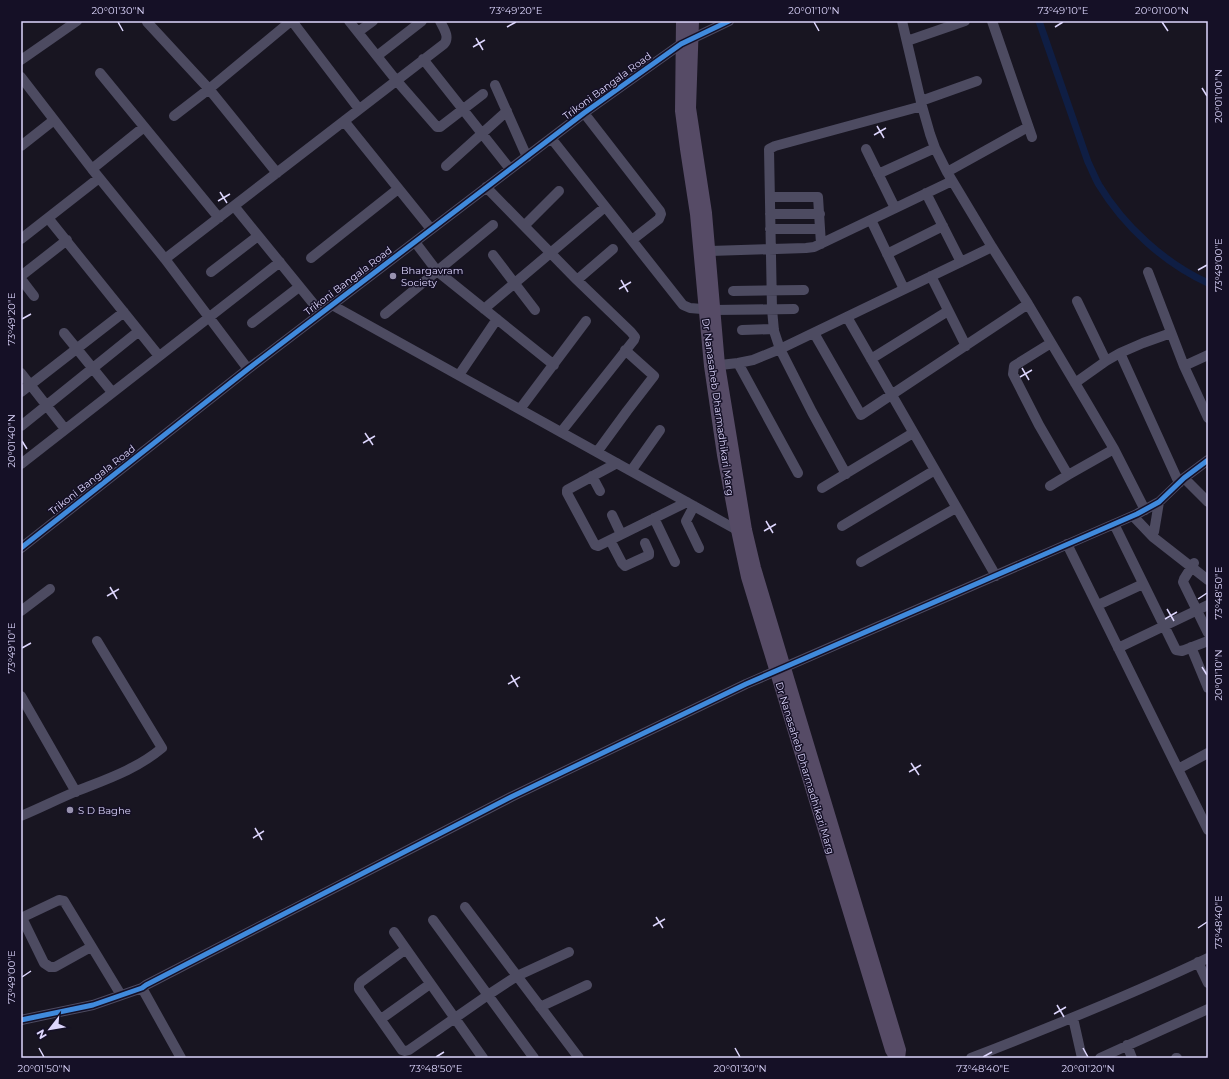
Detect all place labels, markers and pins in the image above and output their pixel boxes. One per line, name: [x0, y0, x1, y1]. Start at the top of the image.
place label: Bhargavram Society: [401, 264, 463, 289]
marker: Bhargavram Society: [388, 271, 398, 281]
place label: S D Baghe: [78, 804, 131, 817]
marker: S D Baghe: [65, 805, 75, 815]

